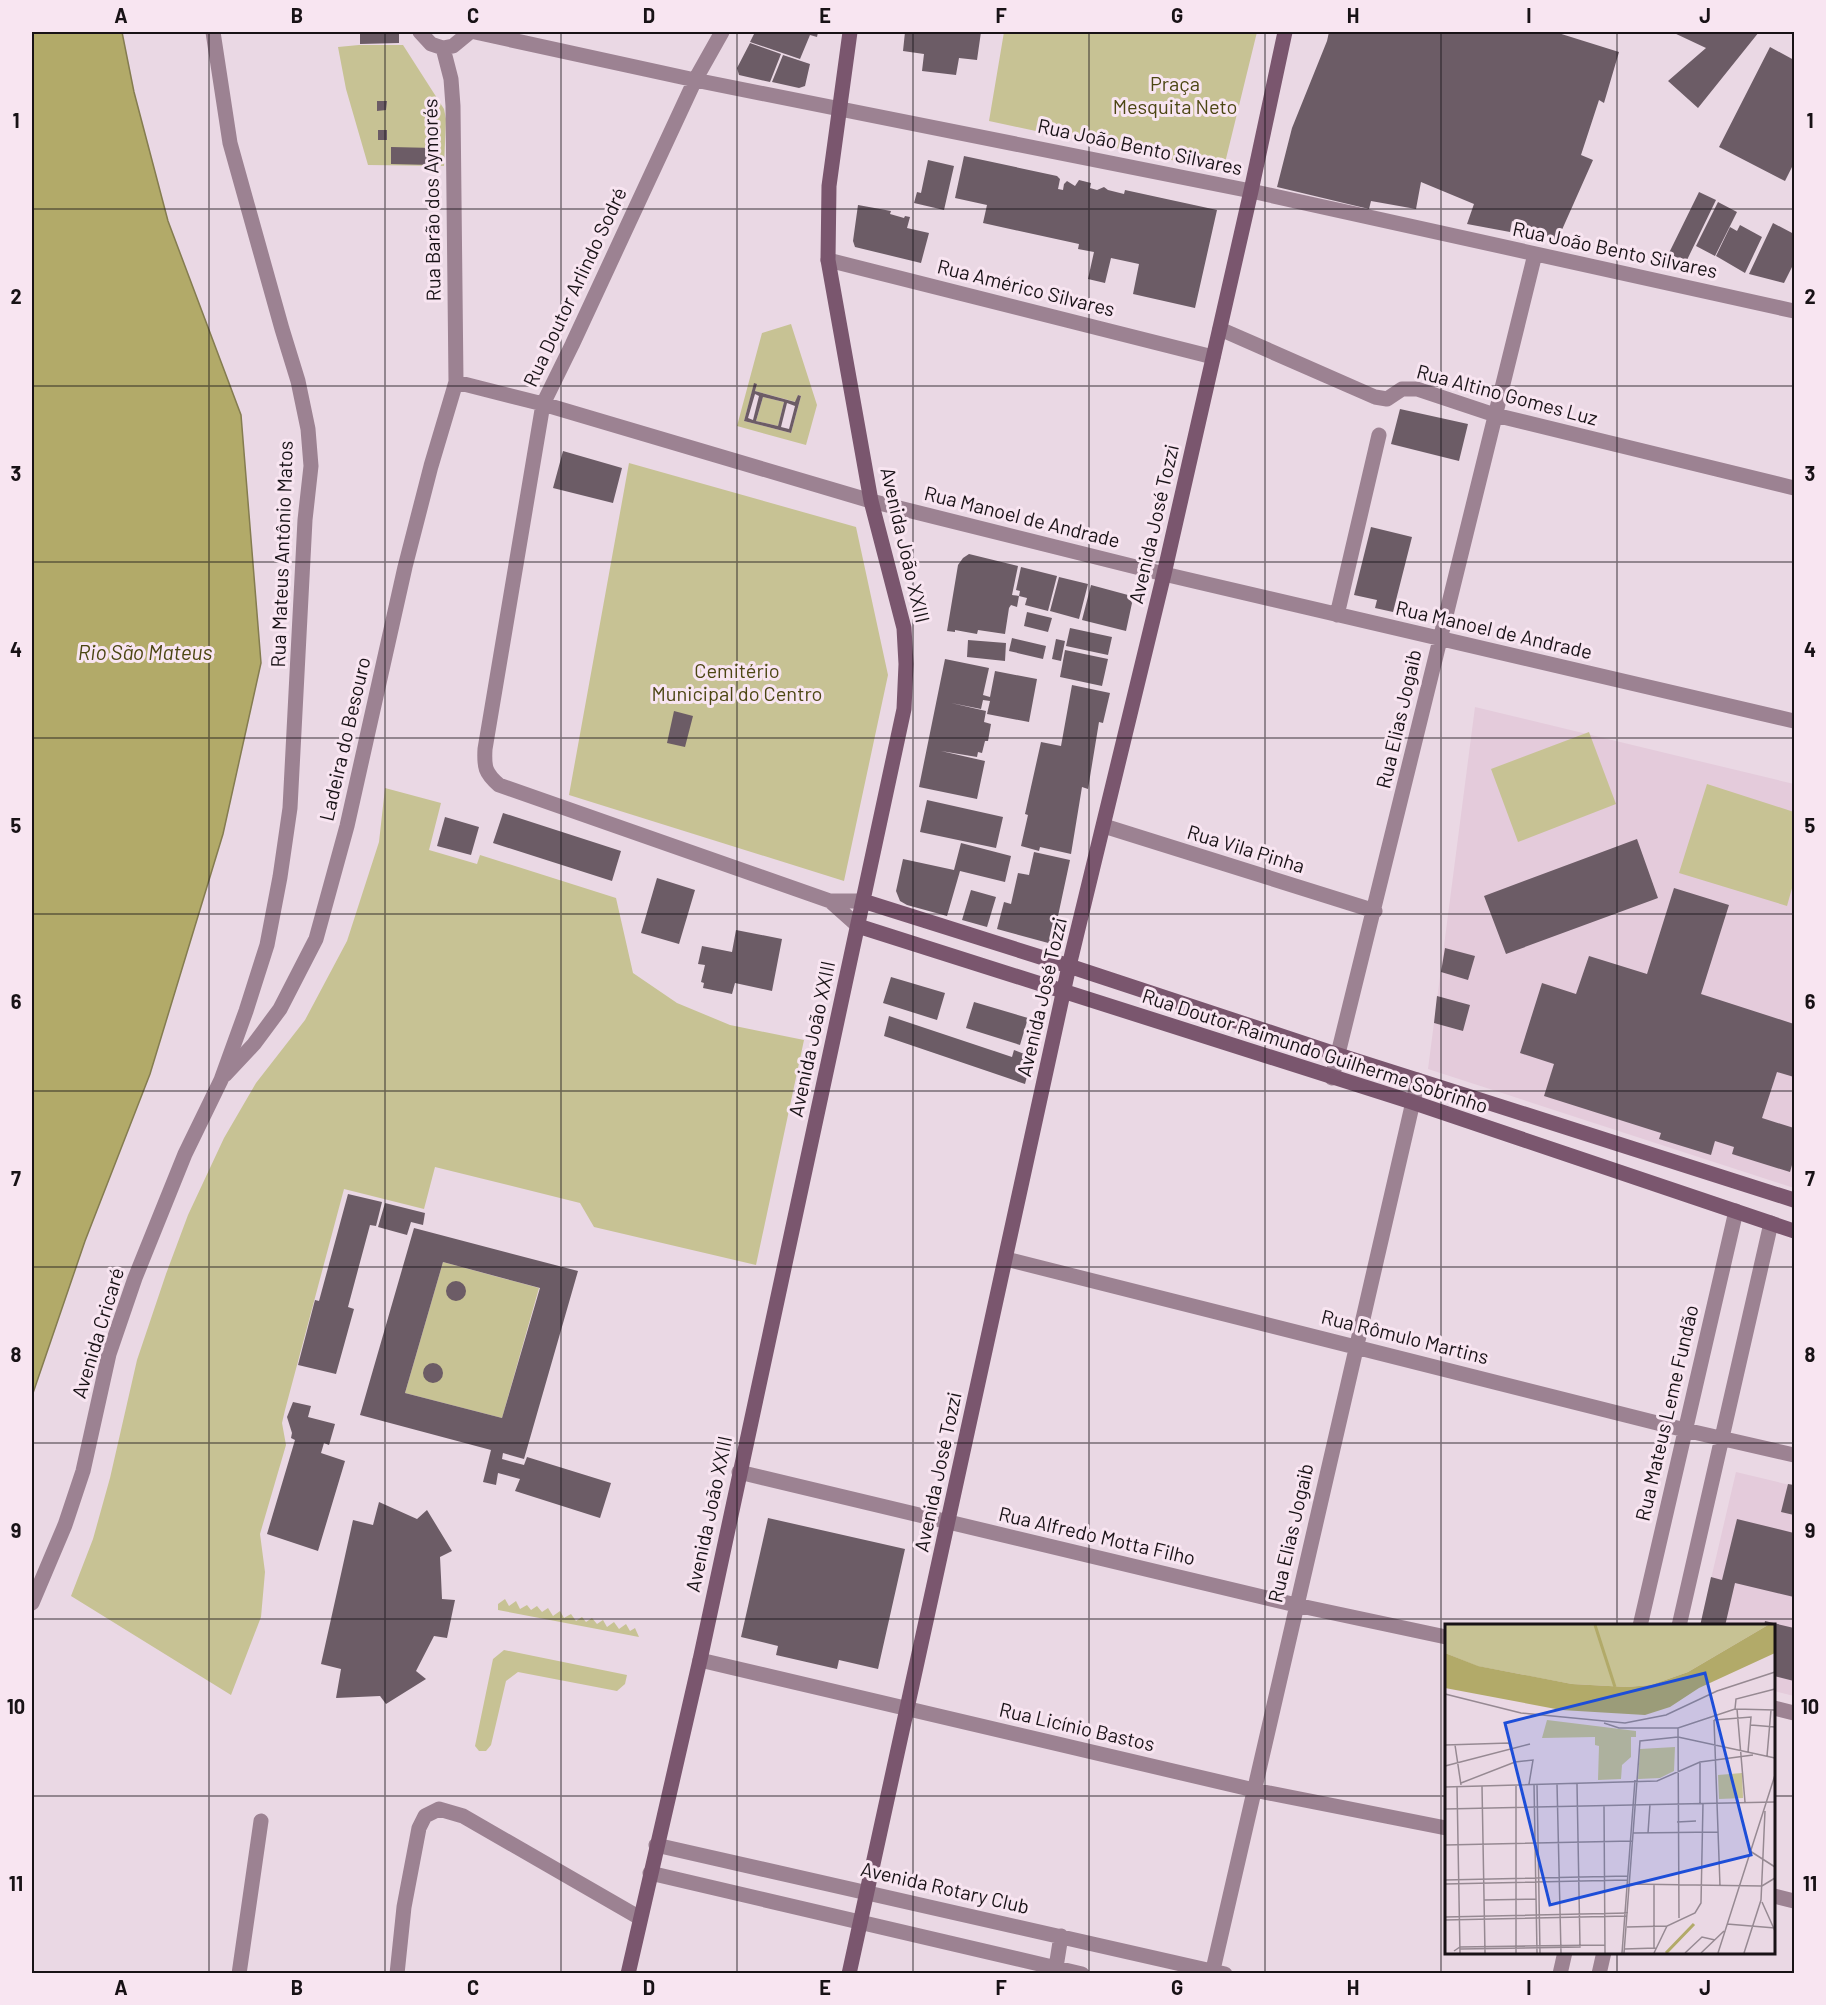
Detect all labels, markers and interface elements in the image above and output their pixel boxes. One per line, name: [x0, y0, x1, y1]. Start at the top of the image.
text: A: [114, 3, 128, 27]
text: B: [291, 3, 303, 27]
text: C: [467, 3, 479, 27]
text: D: [643, 3, 655, 27]
text: E: [819, 3, 831, 27]
text: F: [995, 3, 1007, 27]
text: G: [1171, 3, 1183, 27]
text: H: [1347, 3, 1359, 27]
text: I: [1526, 3, 1532, 27]
text: J: [1699, 3, 1711, 27]
park label: Praça Mesquita Neto: [1113, 71, 1237, 118]
street label: Rua Barão dos Aymorés: [417, 98, 445, 302]
text: 1: [12, 108, 20, 132]
text: 1: [1806, 108, 1814, 132]
street label: Rua João Bento Silvares: [1036, 113, 1245, 179]
street label: Rua Doutor Arlindo Sodré: [517, 183, 631, 390]
street label: Rua João Bento Silvares: [1511, 216, 1720, 282]
street label: Rua Américo Silvares: [935, 253, 1118, 321]
text: 2: [10, 284, 22, 308]
text: 2: [1804, 284, 1816, 308]
street label: Rua Altino Gomes Luz: [1414, 358, 1601, 430]
street label: Rua Mateus Antônio Matos: [265, 440, 297, 668]
street label: Avenida José Tozzi: [1123, 442, 1183, 606]
text: 3: [11, 461, 21, 485]
text: 3: [1805, 461, 1815, 485]
street label: Avenida João XXIII: [876, 465, 936, 625]
street label: Rua Manoel de Andrade: [922, 480, 1123, 552]
street label: Rua Manoel de Andrade: [1394, 595, 1595, 663]
text: 4: [10, 637, 22, 661]
text: 4: [1804, 637, 1816, 661]
water label: Rio São Mateus: [78, 639, 212, 664]
street label: Rua Elias Jogaib: [1370, 647, 1426, 791]
street label: Ladeira do Besouro: [313, 654, 375, 823]
park label: Cemitério Municipal do Centro: [652, 658, 823, 705]
text: 5: [11, 813, 22, 837]
text: 5: [1805, 813, 1816, 837]
street label: Rua Vila Pinha: [1185, 819, 1308, 877]
street label: Avenida José Tozzi: [1011, 915, 1071, 1079]
street label: Avenida João XXIII: [783, 959, 839, 1119]
street label: Rua Doutor Raimundo Guilherme Sobrinho: [1139, 983, 1491, 1117]
text: 6: [11, 989, 22, 1013]
text: 6: [1805, 989, 1816, 1013]
text: 7: [11, 1166, 21, 1190]
text: 7: [1805, 1166, 1815, 1190]
street label: Avenida Cricaré: [66, 1264, 128, 1401]
street label: Rua Mateus Leme Fundão: [1629, 1302, 1703, 1523]
street label: Rua Rômulo Martins: [1319, 1304, 1491, 1368]
text: 8: [11, 1342, 22, 1366]
text: 8: [1805, 1342, 1816, 1366]
street label: Avenida José Tozzi: [908, 1390, 966, 1554]
street label: Avenida João XXIII: [680, 1434, 736, 1594]
street label: Rua Elias Jogaib: [1262, 1461, 1318, 1605]
street label: Rua Alfredo Motta Filho: [997, 1501, 1198, 1569]
text: 9: [11, 1518, 21, 1542]
text: 9: [1805, 1518, 1815, 1542]
inset map: [1445, 1624, 1775, 1954]
text: 10: [7, 1694, 25, 1718]
text: 10: [1801, 1694, 1819, 1718]
street label: Rua Licínio Bastos: [997, 1696, 1157, 1756]
street label: Avenida Rotary Club: [859, 1856, 1032, 1918]
text: 11: [9, 1871, 23, 1895]
text: 11: [1803, 1871, 1817, 1895]
text: A: [114, 1975, 128, 1999]
text: B: [291, 1975, 303, 1999]
text: C: [467, 1975, 479, 1999]
text: D: [643, 1975, 655, 1999]
text: E: [819, 1975, 831, 1999]
text: F: [995, 1975, 1007, 1999]
text: G: [1171, 1975, 1183, 1999]
text: H: [1347, 1975, 1359, 1999]
text: I: [1526, 1975, 1532, 1999]
text: J: [1699, 1975, 1711, 1999]

